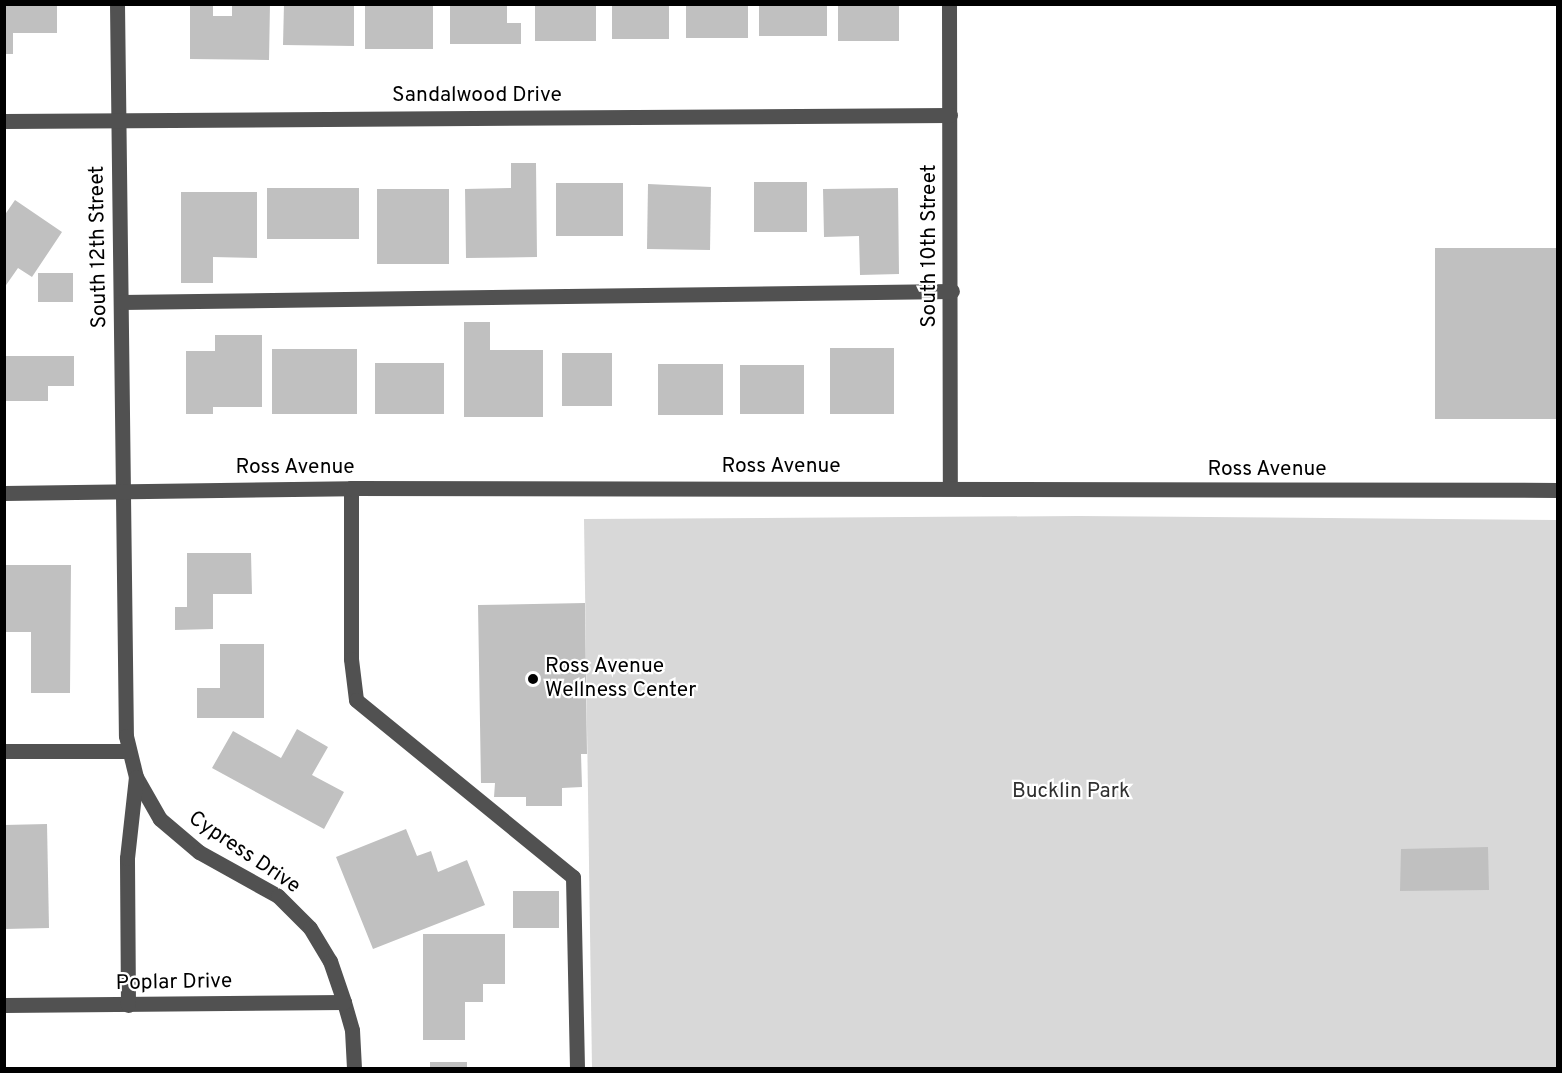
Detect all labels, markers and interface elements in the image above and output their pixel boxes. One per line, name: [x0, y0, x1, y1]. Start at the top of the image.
street label: Sandalwood Drive: [392, 83, 562, 109]
street label: South 10th Street: [917, 164, 943, 328]
street label: South 12th Street: [85, 165, 113, 329]
street label: Ross Avenue: [721, 454, 841, 480]
street label: Ross Avenue: [235, 455, 355, 481]
street label: Ross Avenue: [1207, 457, 1327, 483]
place label: Ross Avenue Wellness Center: [545, 654, 696, 704]
marker: Ross Avenue Wellness Center: [526, 672, 540, 686]
park label: Bucklin Park: [1012, 779, 1130, 805]
street label: Cypress Drive: [183, 806, 305, 900]
street label: Poplar Drive: [116, 969, 232, 997]

